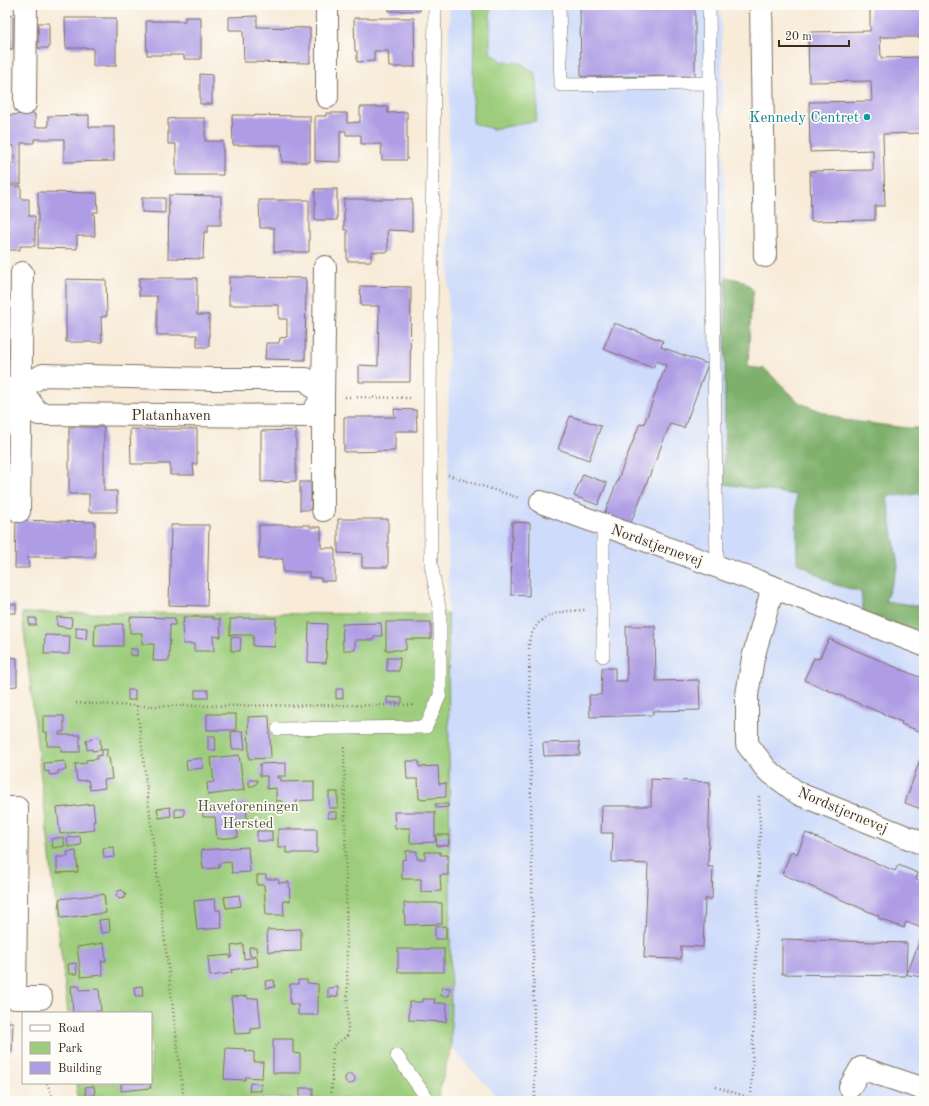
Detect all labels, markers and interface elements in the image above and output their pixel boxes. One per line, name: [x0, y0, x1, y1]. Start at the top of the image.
scale bar: [779, 22, 849, 48]
text: 20 m: [785, 31, 812, 43]
place label: Kennedy Centret: [749, 111, 859, 126]
marker: Kennedy Centret: [862, 112, 872, 122]
street label: Platanhaven: [131, 409, 211, 424]
street label: Nordstjernevej: [609, 523, 704, 570]
street label: Nordstjernevej: [795, 786, 890, 837]
park label: Haveforeningen Hersted: [197, 800, 299, 832]
legend: [22, 1012, 152, 1084]
text: Road: [58, 1023, 85, 1035]
text: Park: [58, 1043, 83, 1055]
text: Building: [58, 1063, 102, 1075]

